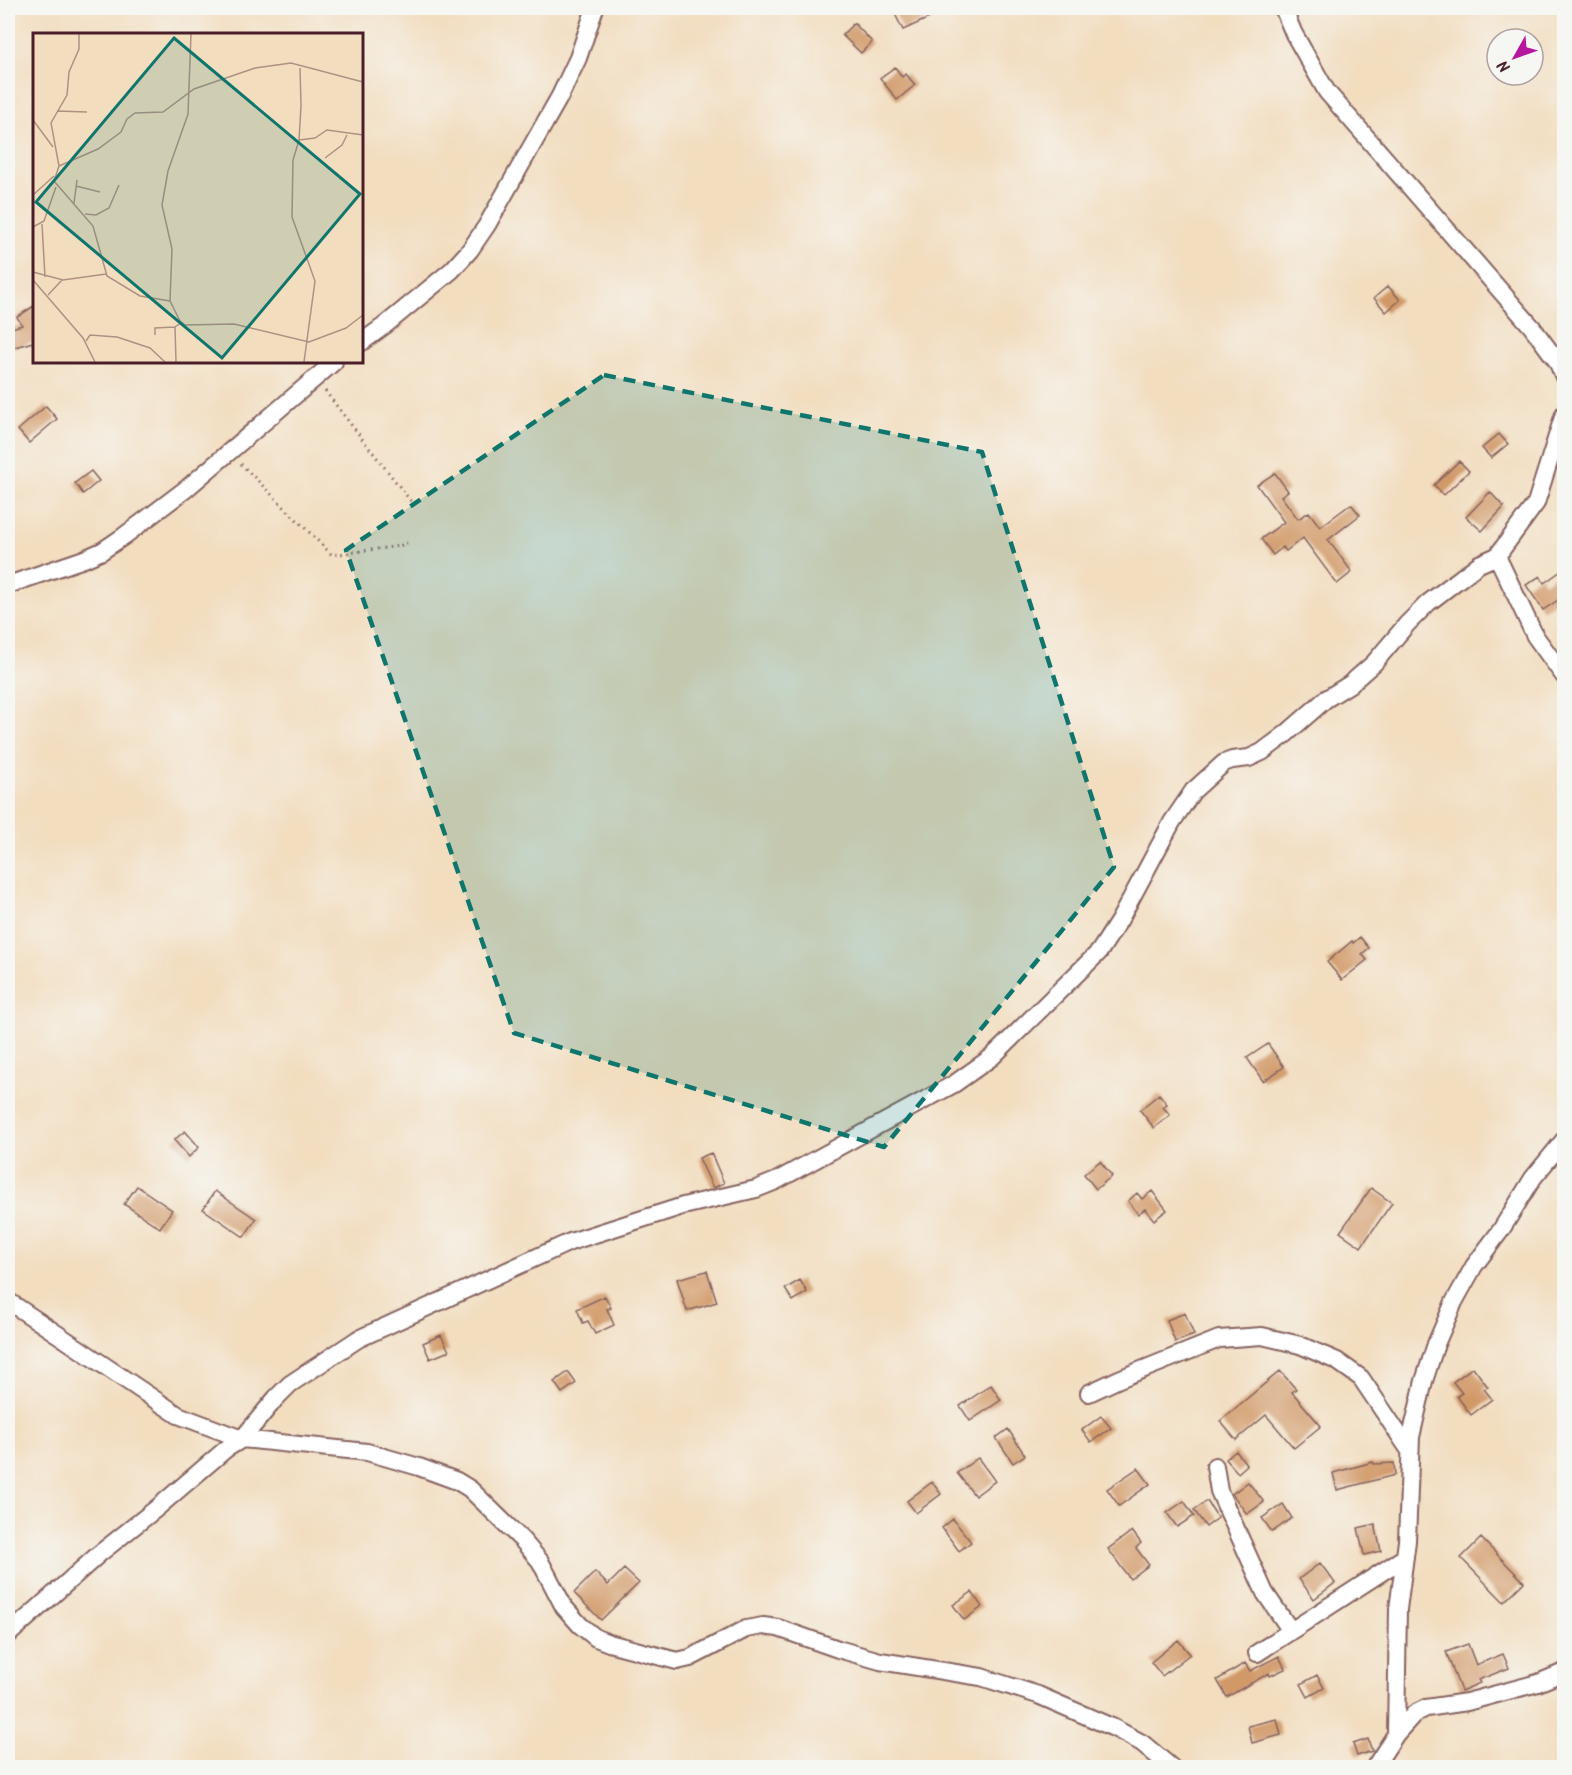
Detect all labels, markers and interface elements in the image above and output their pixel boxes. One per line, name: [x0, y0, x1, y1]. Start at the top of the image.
north arrow: [1485, 27, 1545, 87]
inset map: [33, 33, 363, 363]
text: N: [1492, 54, 1517, 78]

